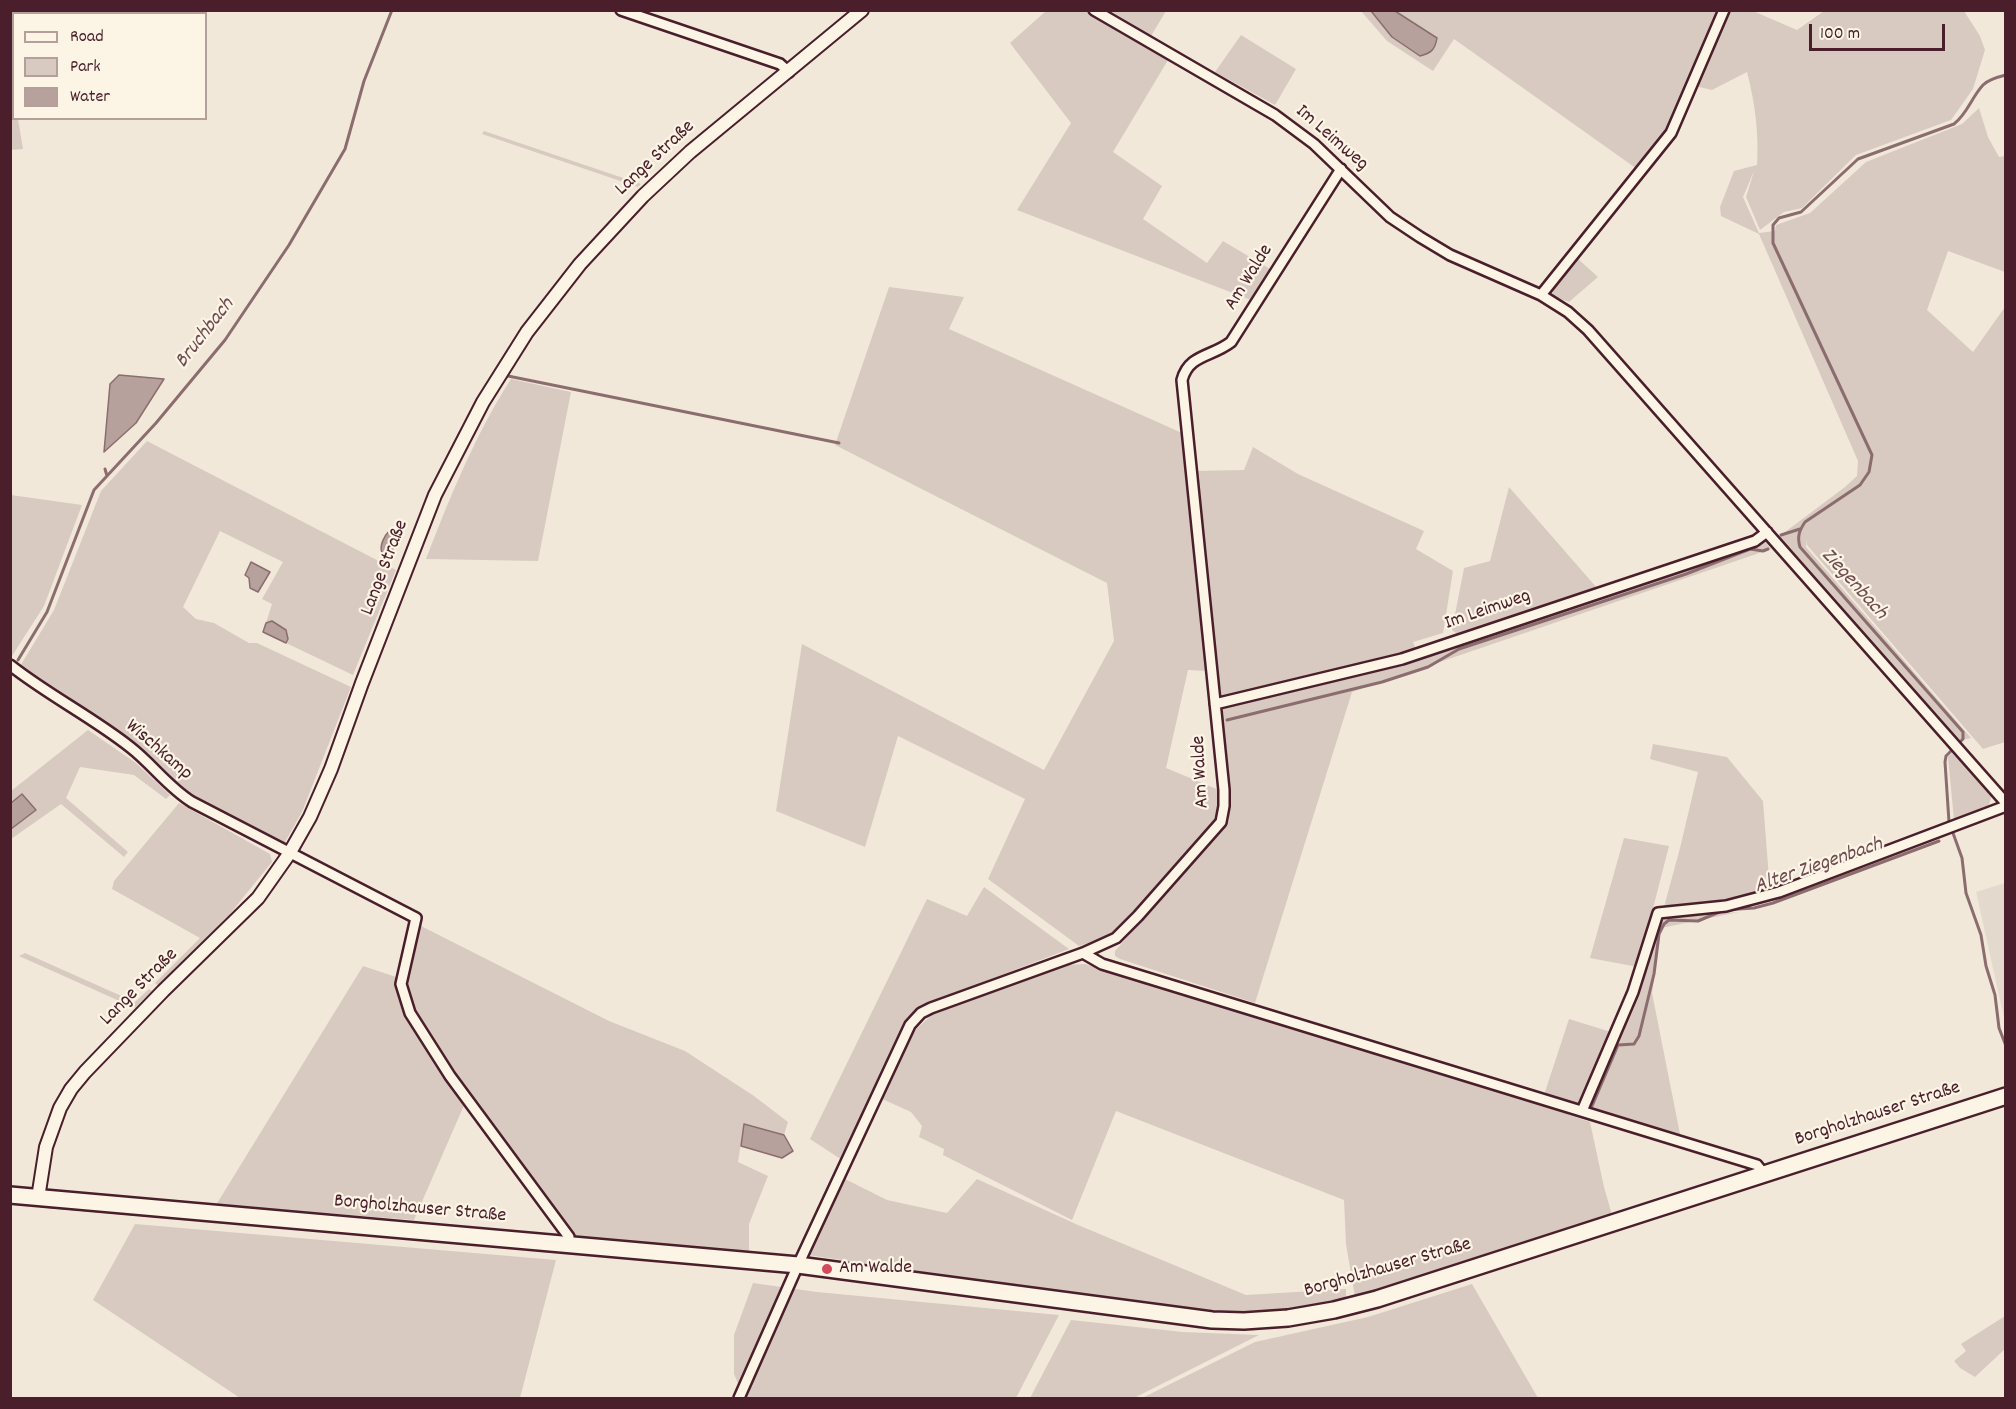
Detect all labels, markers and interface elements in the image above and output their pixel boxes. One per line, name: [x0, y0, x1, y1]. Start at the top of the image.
legend: [12, 12, 207, 120]
scale bar: [1812, 12, 1948, 50]
text: 100 m: [1820, 22, 1860, 47]
text: Road: [70, 25, 104, 50]
text: Park: [70, 55, 101, 80]
text: Water: [70, 85, 110, 110]
street label: Im Leimweg: [1289, 101, 1373, 177]
street label: Lange Straße: [611, 116, 701, 202]
street label: Am Walde: [1220, 241, 1280, 315]
water label: Bruchbach: [171, 294, 241, 374]
street label: Lange Straße: [357, 517, 415, 619]
water label: Ziegenbach: [1814, 544, 1892, 626]
street label: Im Leimweg: [1442, 585, 1534, 637]
street label: Wischkamp: [119, 715, 197, 787]
street label: Am Walde: [1188, 735, 1216, 809]
water label: Alter Ziegenbach: [1752, 833, 1886, 901]
street label: Lange Straße: [96, 944, 184, 1032]
street label: Borgholzhauser Straße: [1792, 1077, 1964, 1153]
street label: Borgholzhauser Straße: [333, 1191, 507, 1229]
street label: Borgholzhauser Straße: [1302, 1234, 1474, 1304]
place label: Am Walde: [839, 1257, 912, 1281]
marker: Am Walde: [820, 1262, 834, 1276]

